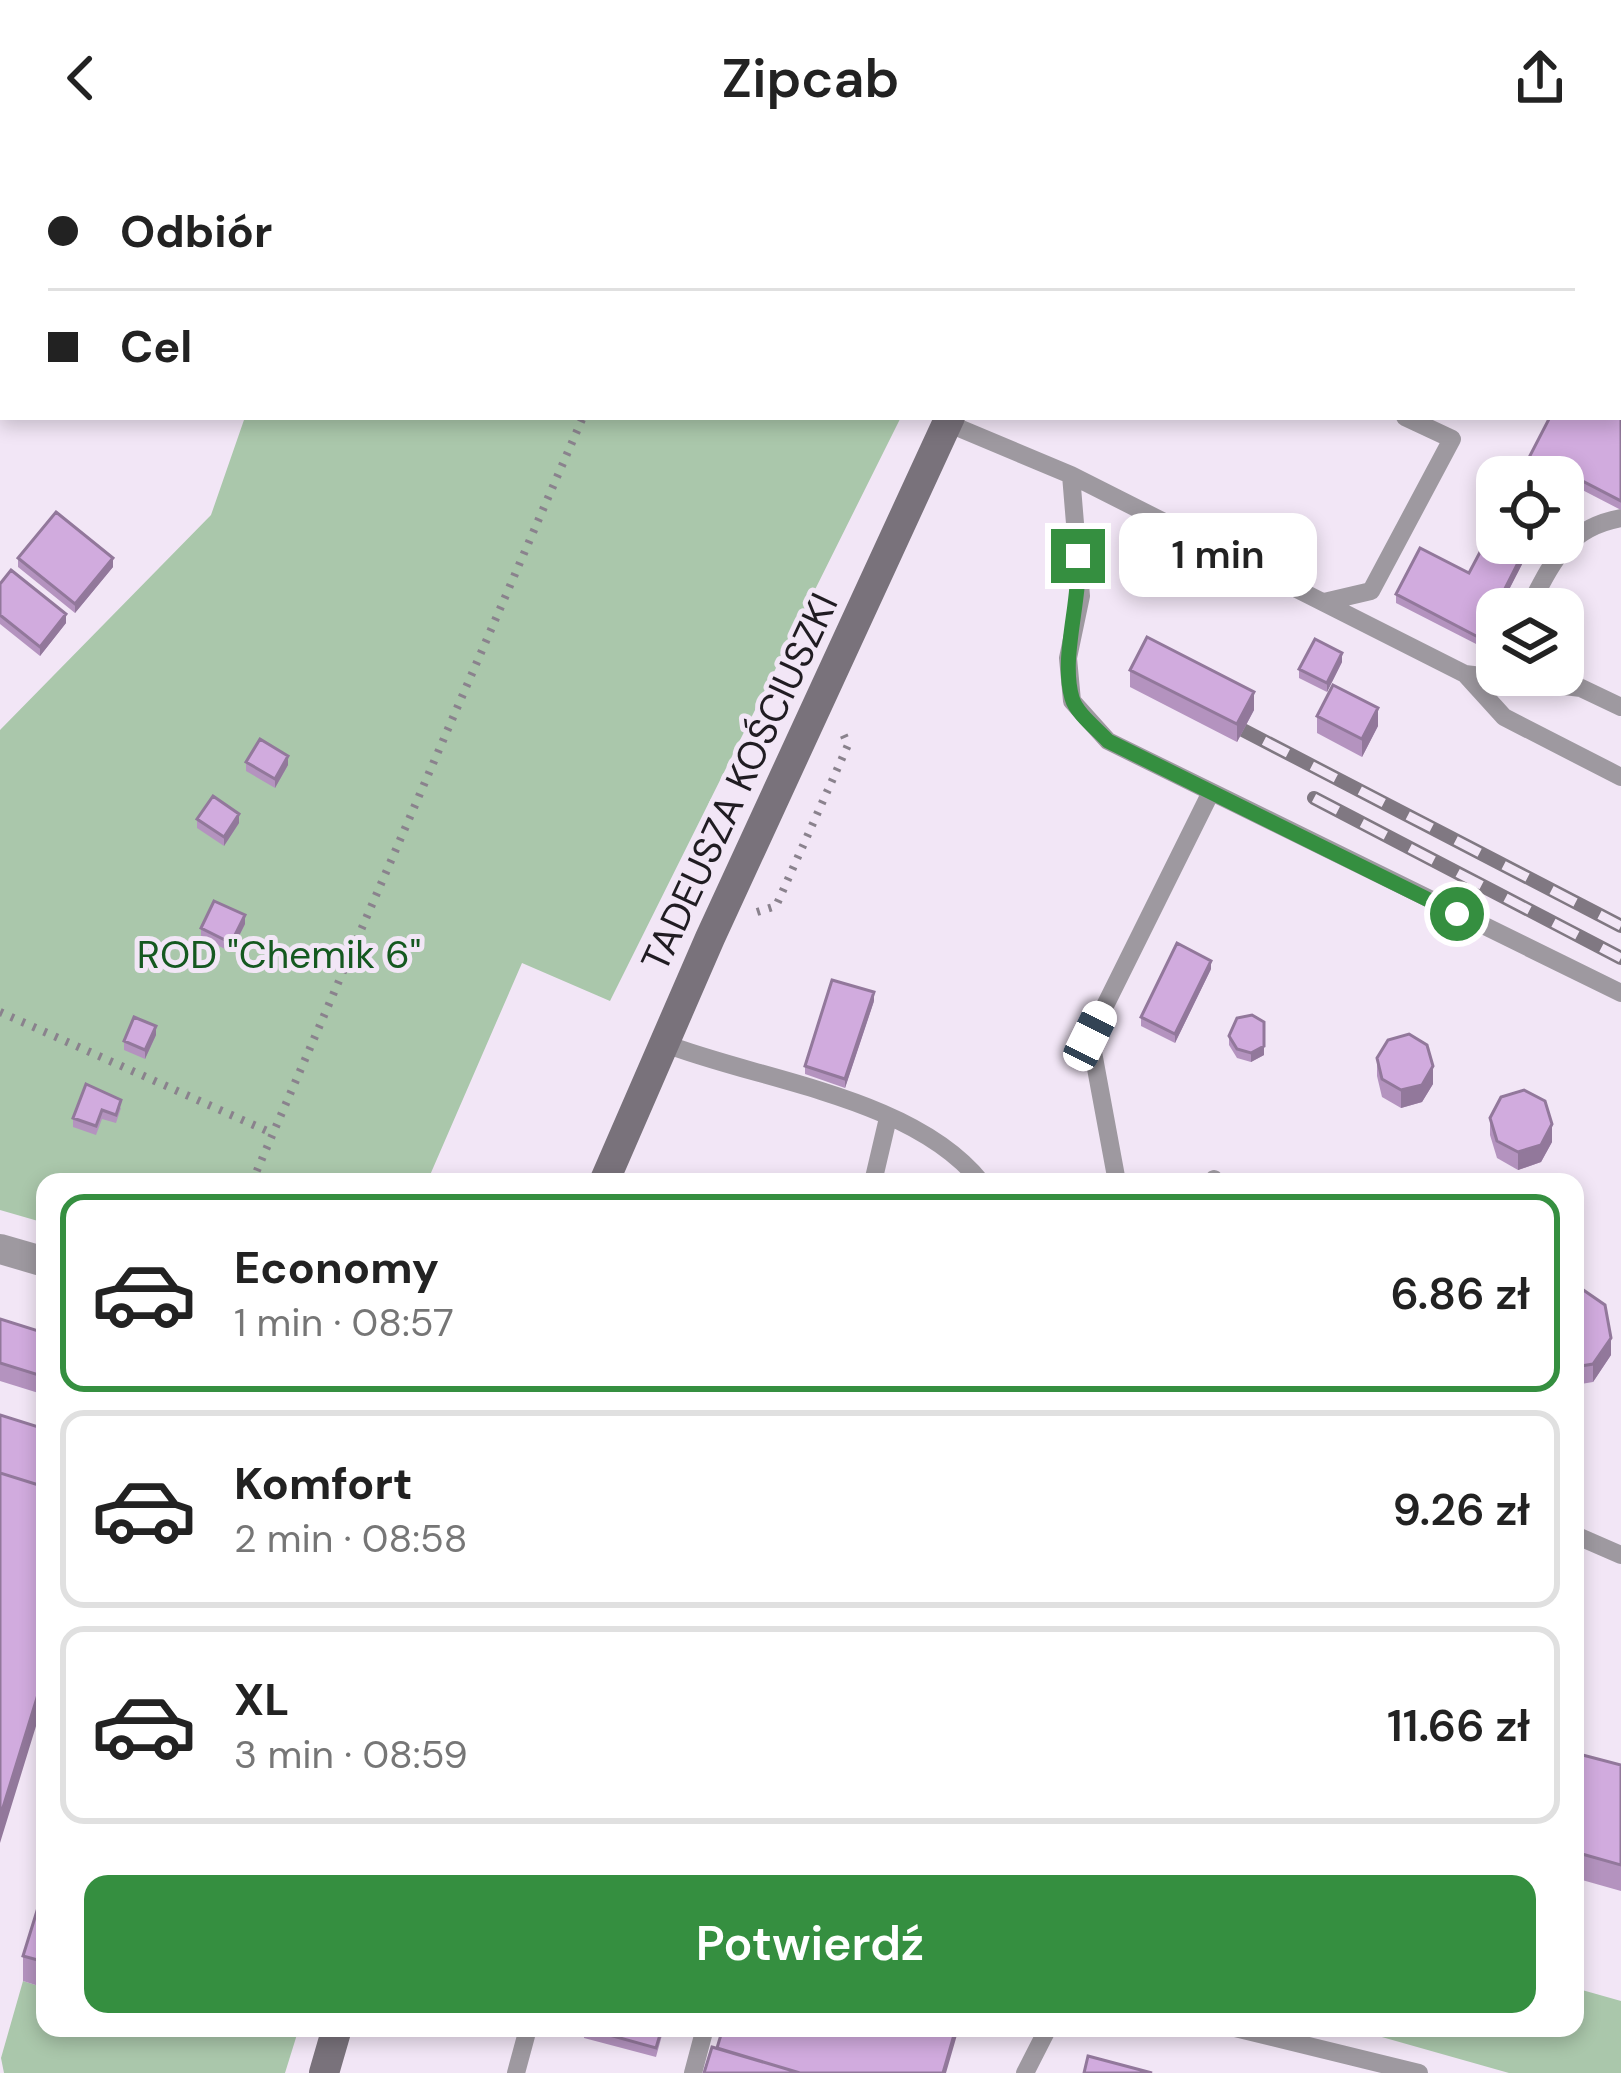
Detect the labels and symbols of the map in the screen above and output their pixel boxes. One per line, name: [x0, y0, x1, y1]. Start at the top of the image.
callout: 1 min: [1120, 514, 1318, 598]
route end: [1051, 529, 1105, 583]
street label: TADEUSZA KOŚCIUSZKI: [629, 585, 849, 979]
route start: [1430, 887, 1484, 941]
park label: ROD "Chemik 6": [137, 929, 421, 980]
car: [1058, 996, 1122, 1076]

